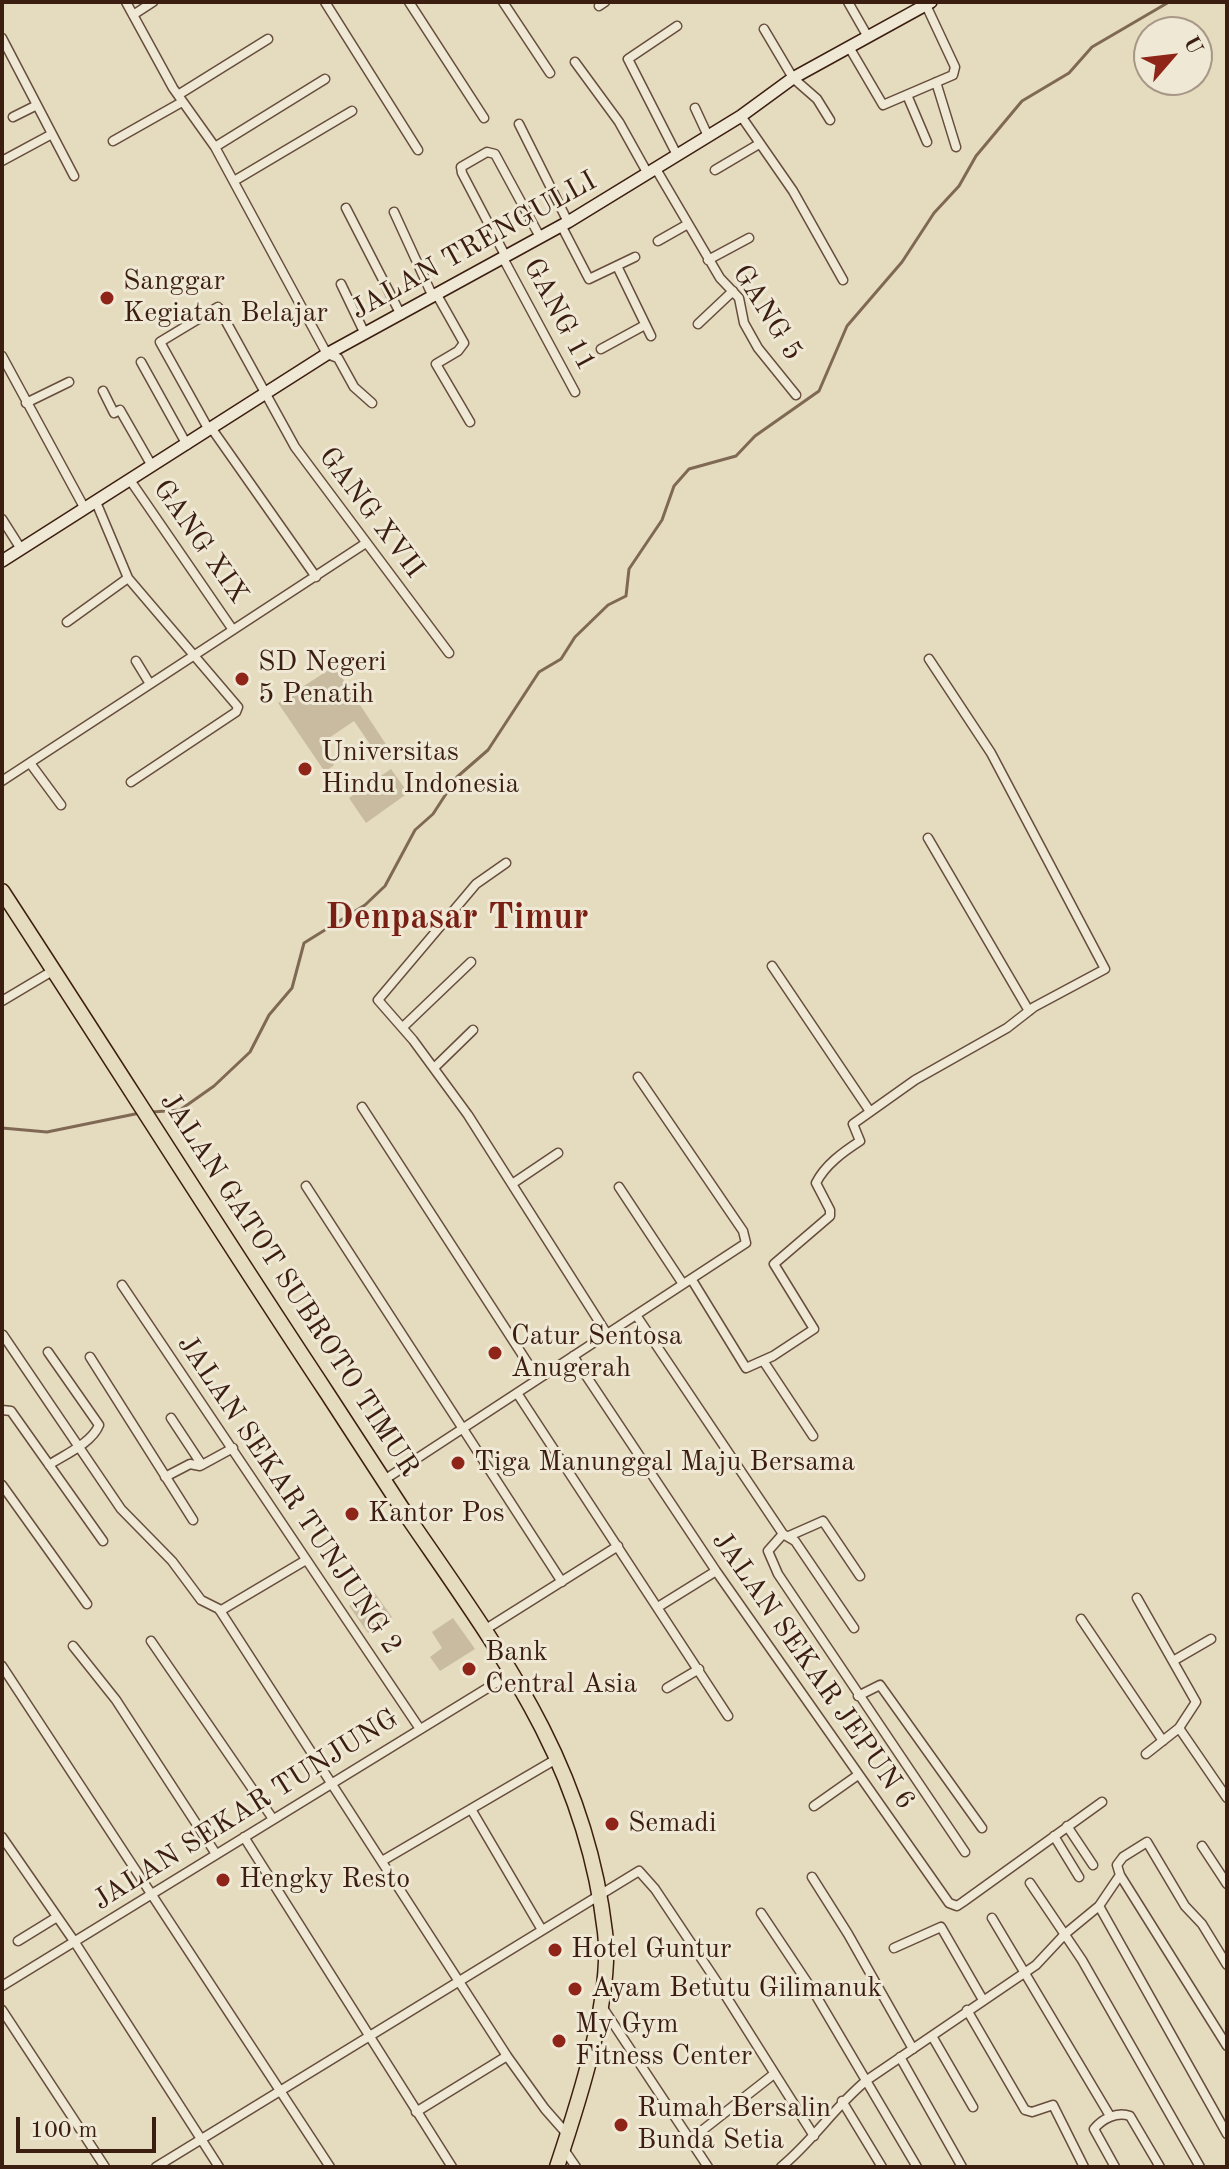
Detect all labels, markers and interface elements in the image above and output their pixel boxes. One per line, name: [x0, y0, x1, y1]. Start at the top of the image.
north arrow: [1133, 16, 1213, 96]
text: U: [1179, 33, 1206, 59]
street label: JALAN TRENGULLI: [345, 164, 603, 328]
street label: GANG 11: [515, 253, 603, 377]
street label: GANG 5: [725, 259, 809, 367]
place label: Sanggar Kegiatan Belajar: [123, 265, 328, 331]
marker: Sanggar Kegiatan Belajar: [98, 289, 116, 307]
street label: GANG XVII: [311, 441, 431, 585]
street label: GANG XIX: [145, 474, 255, 610]
place label: SD Negeri 5 Penatih: [258, 646, 387, 712]
marker: SD Negeri 5 Penatih: [233, 670, 251, 688]
place label: Universitas Hindu Indonesia: [321, 736, 519, 802]
marker: Universitas Hindu Indonesia: [296, 760, 314, 778]
district label: Denpasar Timur: [325, 897, 589, 941]
street label: JALAN GATOT SUBROTO TIMUR: [152, 1087, 426, 1483]
place label: Catur Sentosa Anugerah: [511, 1320, 683, 1386]
street label: JALAN SEKAR TUNJUNG 2: [170, 1329, 408, 1661]
marker: Catur Sentosa Anugerah: [486, 1344, 504, 1362]
place label: Tiga Manunggal Maju Bersama: [474, 1446, 855, 1480]
marker: Tiga Manunggal Maju Bersama: [449, 1454, 467, 1472]
place label: Kantor Pos: [368, 1497, 505, 1531]
marker: Kantor Pos: [343, 1505, 361, 1523]
street label: JALAN SEKAR JEPUN 6: [704, 1525, 922, 1817]
place label: Bank Central Asia: [485, 1636, 637, 1702]
marker: Bank Central Asia: [460, 1660, 478, 1678]
street label: JALAN SEKAR TUNJUNG: [87, 1702, 405, 1918]
place label: Semadi: [628, 1807, 716, 1841]
marker: Semadi: [603, 1815, 621, 1833]
place label: Hengky Resto: [239, 1863, 410, 1897]
marker: Hengky Resto: [214, 1871, 232, 1889]
place label: Hotel Guntur: [571, 1933, 731, 1967]
marker: Hotel Guntur: [546, 1941, 564, 1959]
place label: Ayam Betutu Gilimanuk: [591, 1972, 882, 2006]
marker: Ayam Betutu Gilimanuk: [566, 1980, 584, 1998]
place label: My Gym Fitness Center: [575, 2008, 752, 2074]
marker: My Gym Fitness Center: [550, 2032, 568, 2050]
place label: Rumah Bersalin Bunda Setia: [637, 2092, 831, 2158]
scale bar: [20, 2101, 160, 2151]
marker: Rumah Bersalin Bunda Setia: [612, 2116, 630, 2134]
text: 100 m: [30, 2119, 98, 2143]

